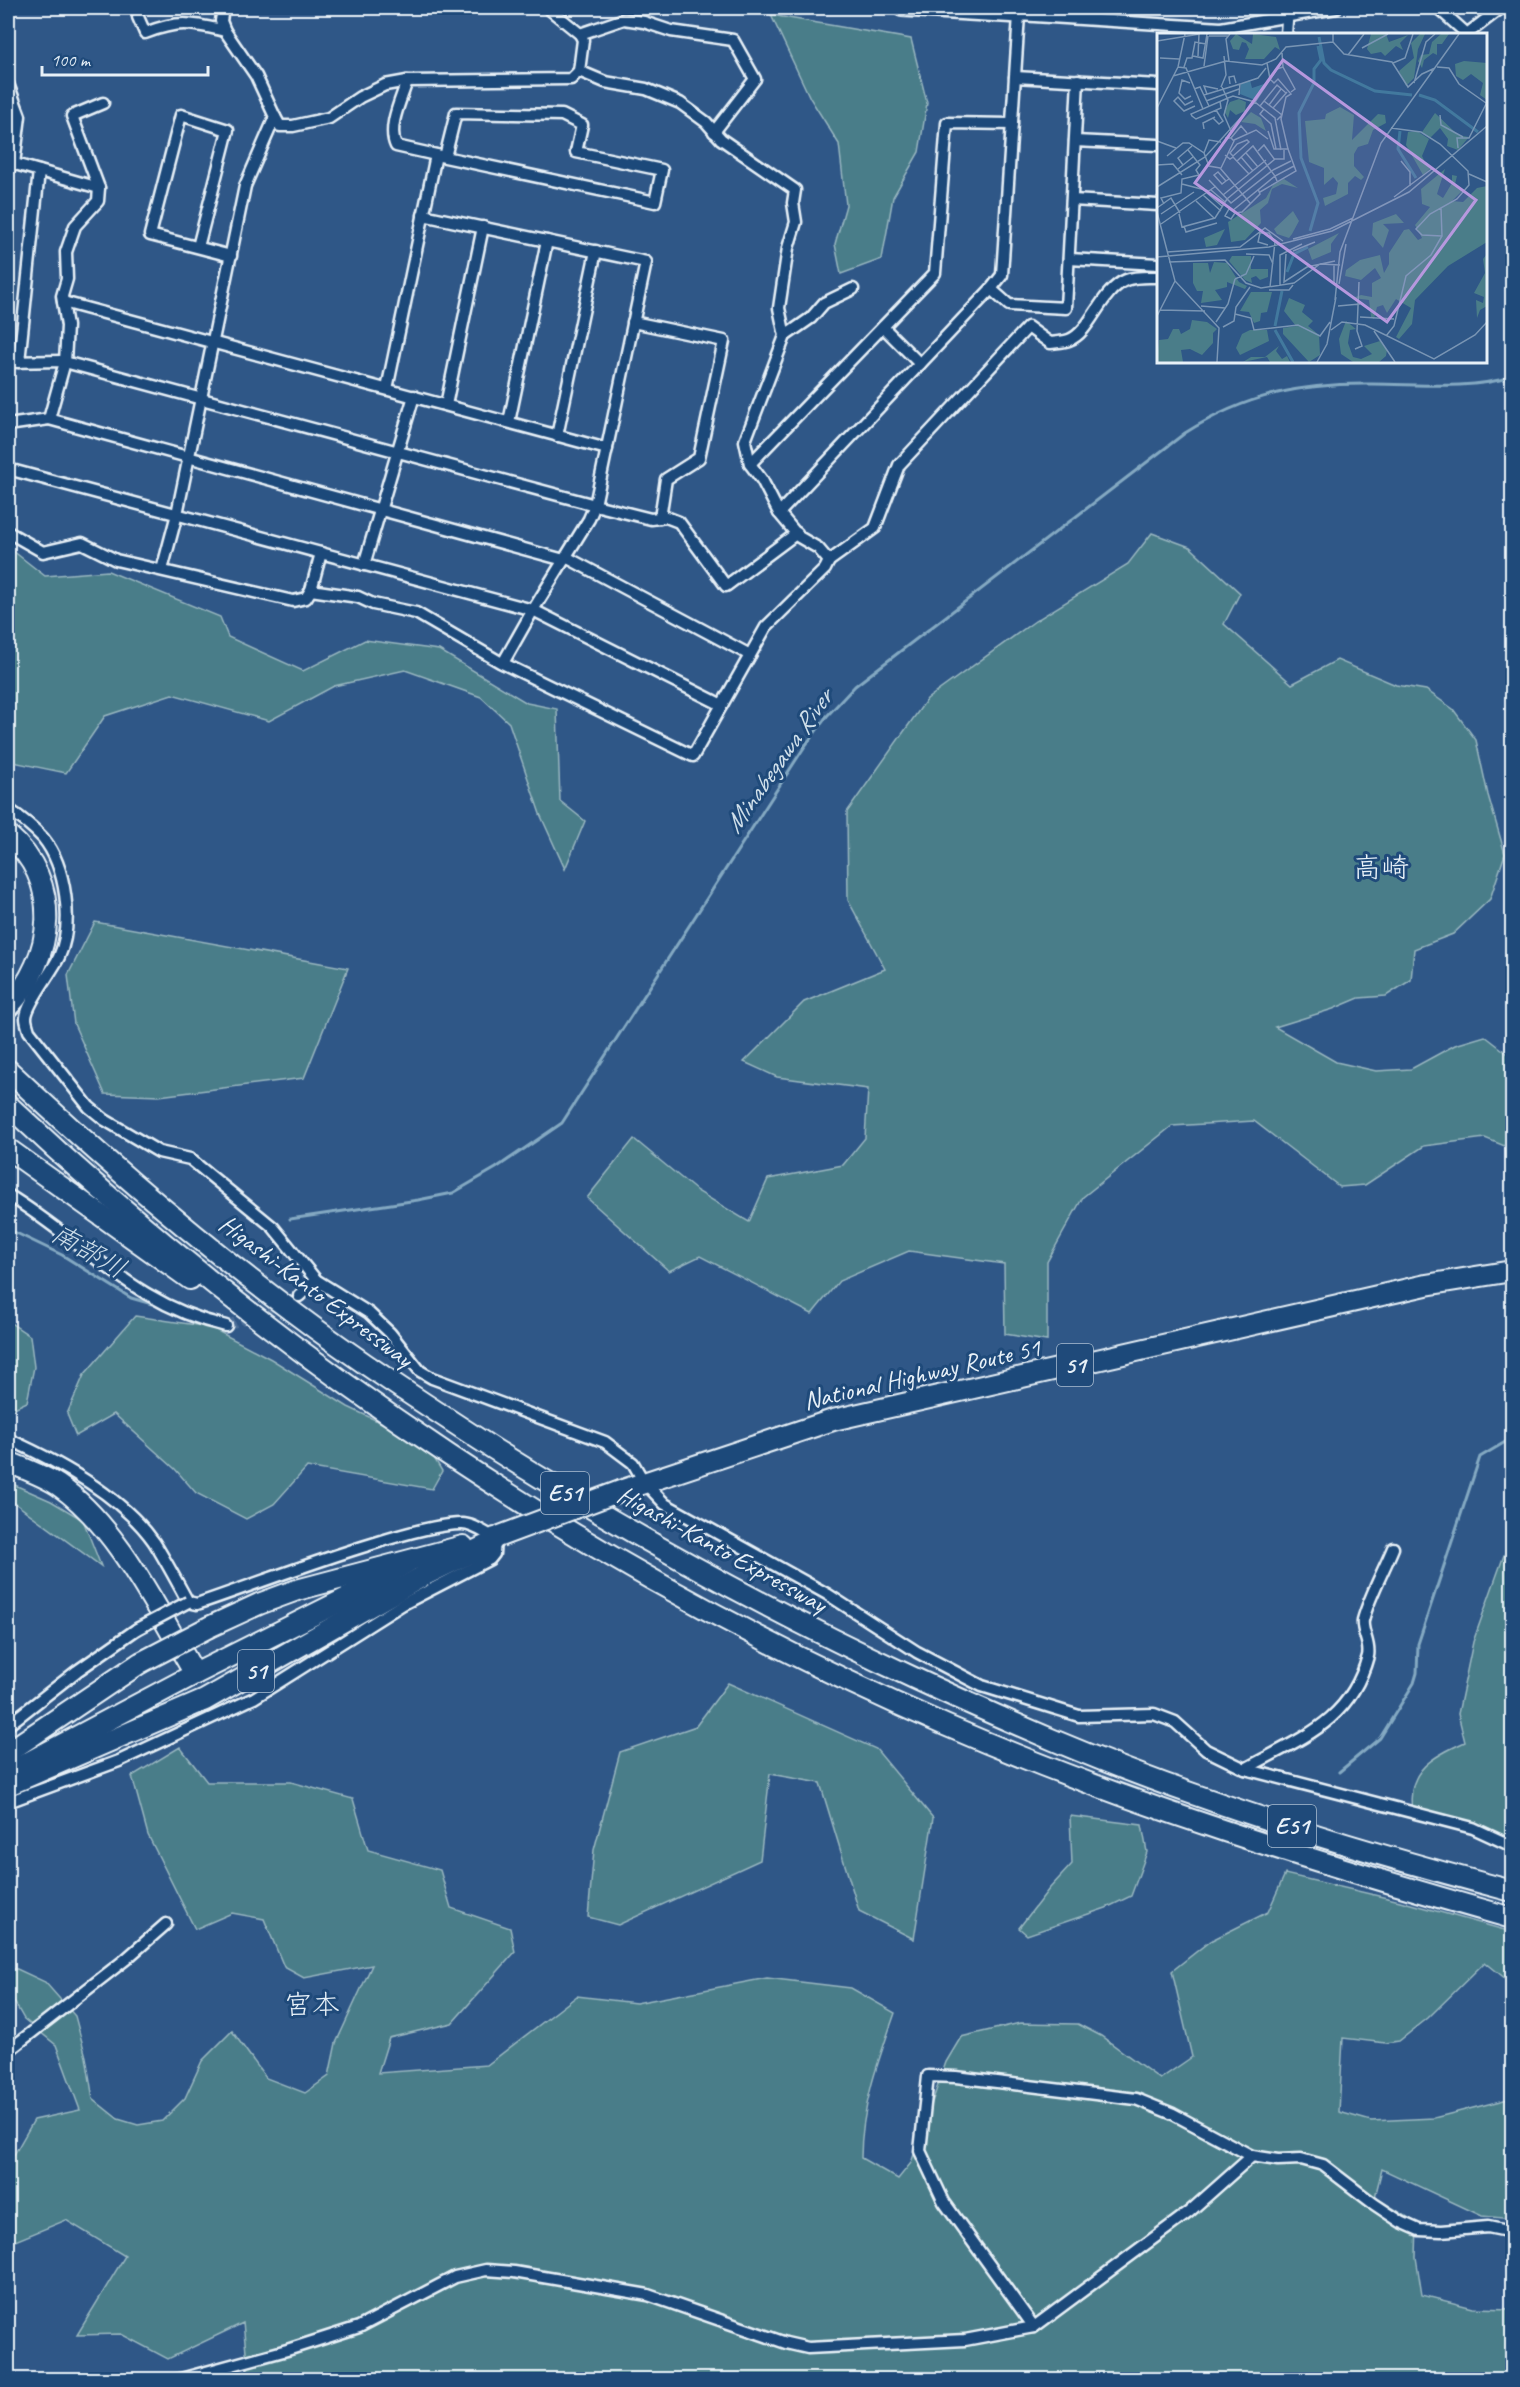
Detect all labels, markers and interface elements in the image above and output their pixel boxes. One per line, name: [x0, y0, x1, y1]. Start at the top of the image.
inset map: [1157, 33, 1487, 363]
scale bar: [42, 39, 208, 77]
text: 100 m: [51, 49, 92, 71]
water label: Minabegawa River: [716, 679, 842, 839]
district label: 高崎: [1353, 850, 1409, 885]
street label: Higashi-Kanto Expressway: [213, 1207, 421, 1376]
water label: 南部川: [45, 1216, 133, 1286]
street label: National Highway Route 51: [800, 1330, 1045, 1417]
road number: 51: [1057, 1344, 1093, 1386]
road number: E51: [541, 1472, 589, 1514]
street label: Higashi-Kanto Expressway: [612, 1478, 834, 1621]
road number: 51: [238, 1650, 274, 1692]
road number: E51: [1268, 1805, 1316, 1847]
district label: 宮本: [284, 1987, 340, 2022]

